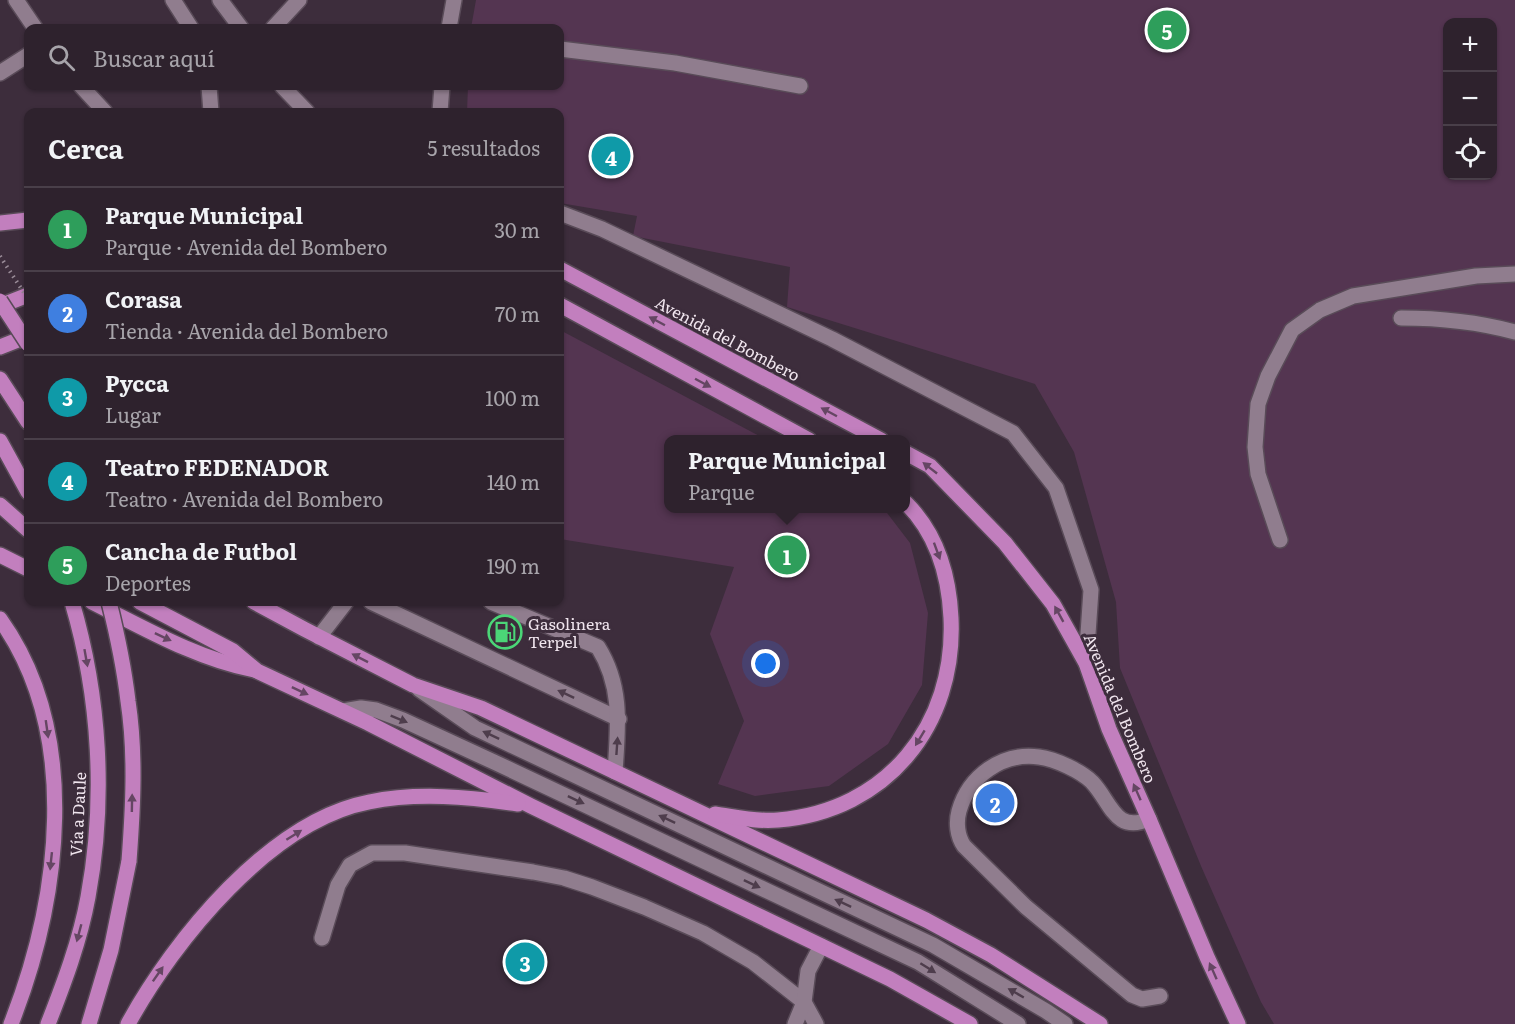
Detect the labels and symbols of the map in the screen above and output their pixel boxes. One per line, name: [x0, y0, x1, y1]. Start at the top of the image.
pin: 5: [1148, 8, 1186, 52]
pin: 4: [592, 134, 630, 178]
street label: Avenida del Bombero: [651, 290, 805, 386]
one-way arrow: [648, 316, 665, 326]
one-way arrow: [695, 378, 712, 388]
one-way arrow: [820, 407, 837, 417]
one-way arrow: [922, 462, 938, 474]
pin: 1: [768, 532, 806, 578]
one-way arrow: [933, 542, 943, 560]
one-way arrow: [1054, 605, 1064, 622]
place label: Gasolinera Terpel: [528, 611, 611, 653]
fuel station icon: Gasolinera Terpel: [487, 614, 523, 650]
street label: Avenida del Bombero: [1079, 629, 1163, 787]
one-way arrow: [154, 633, 171, 642]
one-way arrow: [82, 649, 91, 668]
your location: [751, 649, 780, 678]
one-way arrow: [352, 654, 369, 663]
one-way arrow: [292, 686, 309, 695]
one-way arrow: [557, 689, 574, 698]
one-way arrow: [390, 715, 408, 724]
one-way arrow: [43, 720, 52, 739]
one-way arrow: [915, 730, 925, 747]
one-way arrow: [482, 731, 499, 740]
one-way arrow: [612, 736, 622, 755]
street label: Vía a Daule: [63, 771, 91, 857]
pin: 2: [976, 780, 1014, 826]
one-way arrow: [1132, 782, 1142, 800]
one-way arrow: [127, 793, 137, 812]
one-way arrow: [568, 796, 585, 805]
one-way arrow: [658, 815, 675, 824]
one-way arrow: [285, 830, 302, 841]
one-way arrow: [46, 851, 56, 870]
one-way arrow: [744, 879, 761, 888]
one-way arrow: [835, 898, 852, 907]
one-way arrow: [74, 924, 84, 942]
pin: 3: [506, 940, 544, 984]
one-way arrow: [920, 963, 936, 974]
one-way arrow: [1209, 963, 1218, 980]
one-way arrow: [152, 966, 163, 982]
one-way arrow: [1007, 988, 1024, 998]

